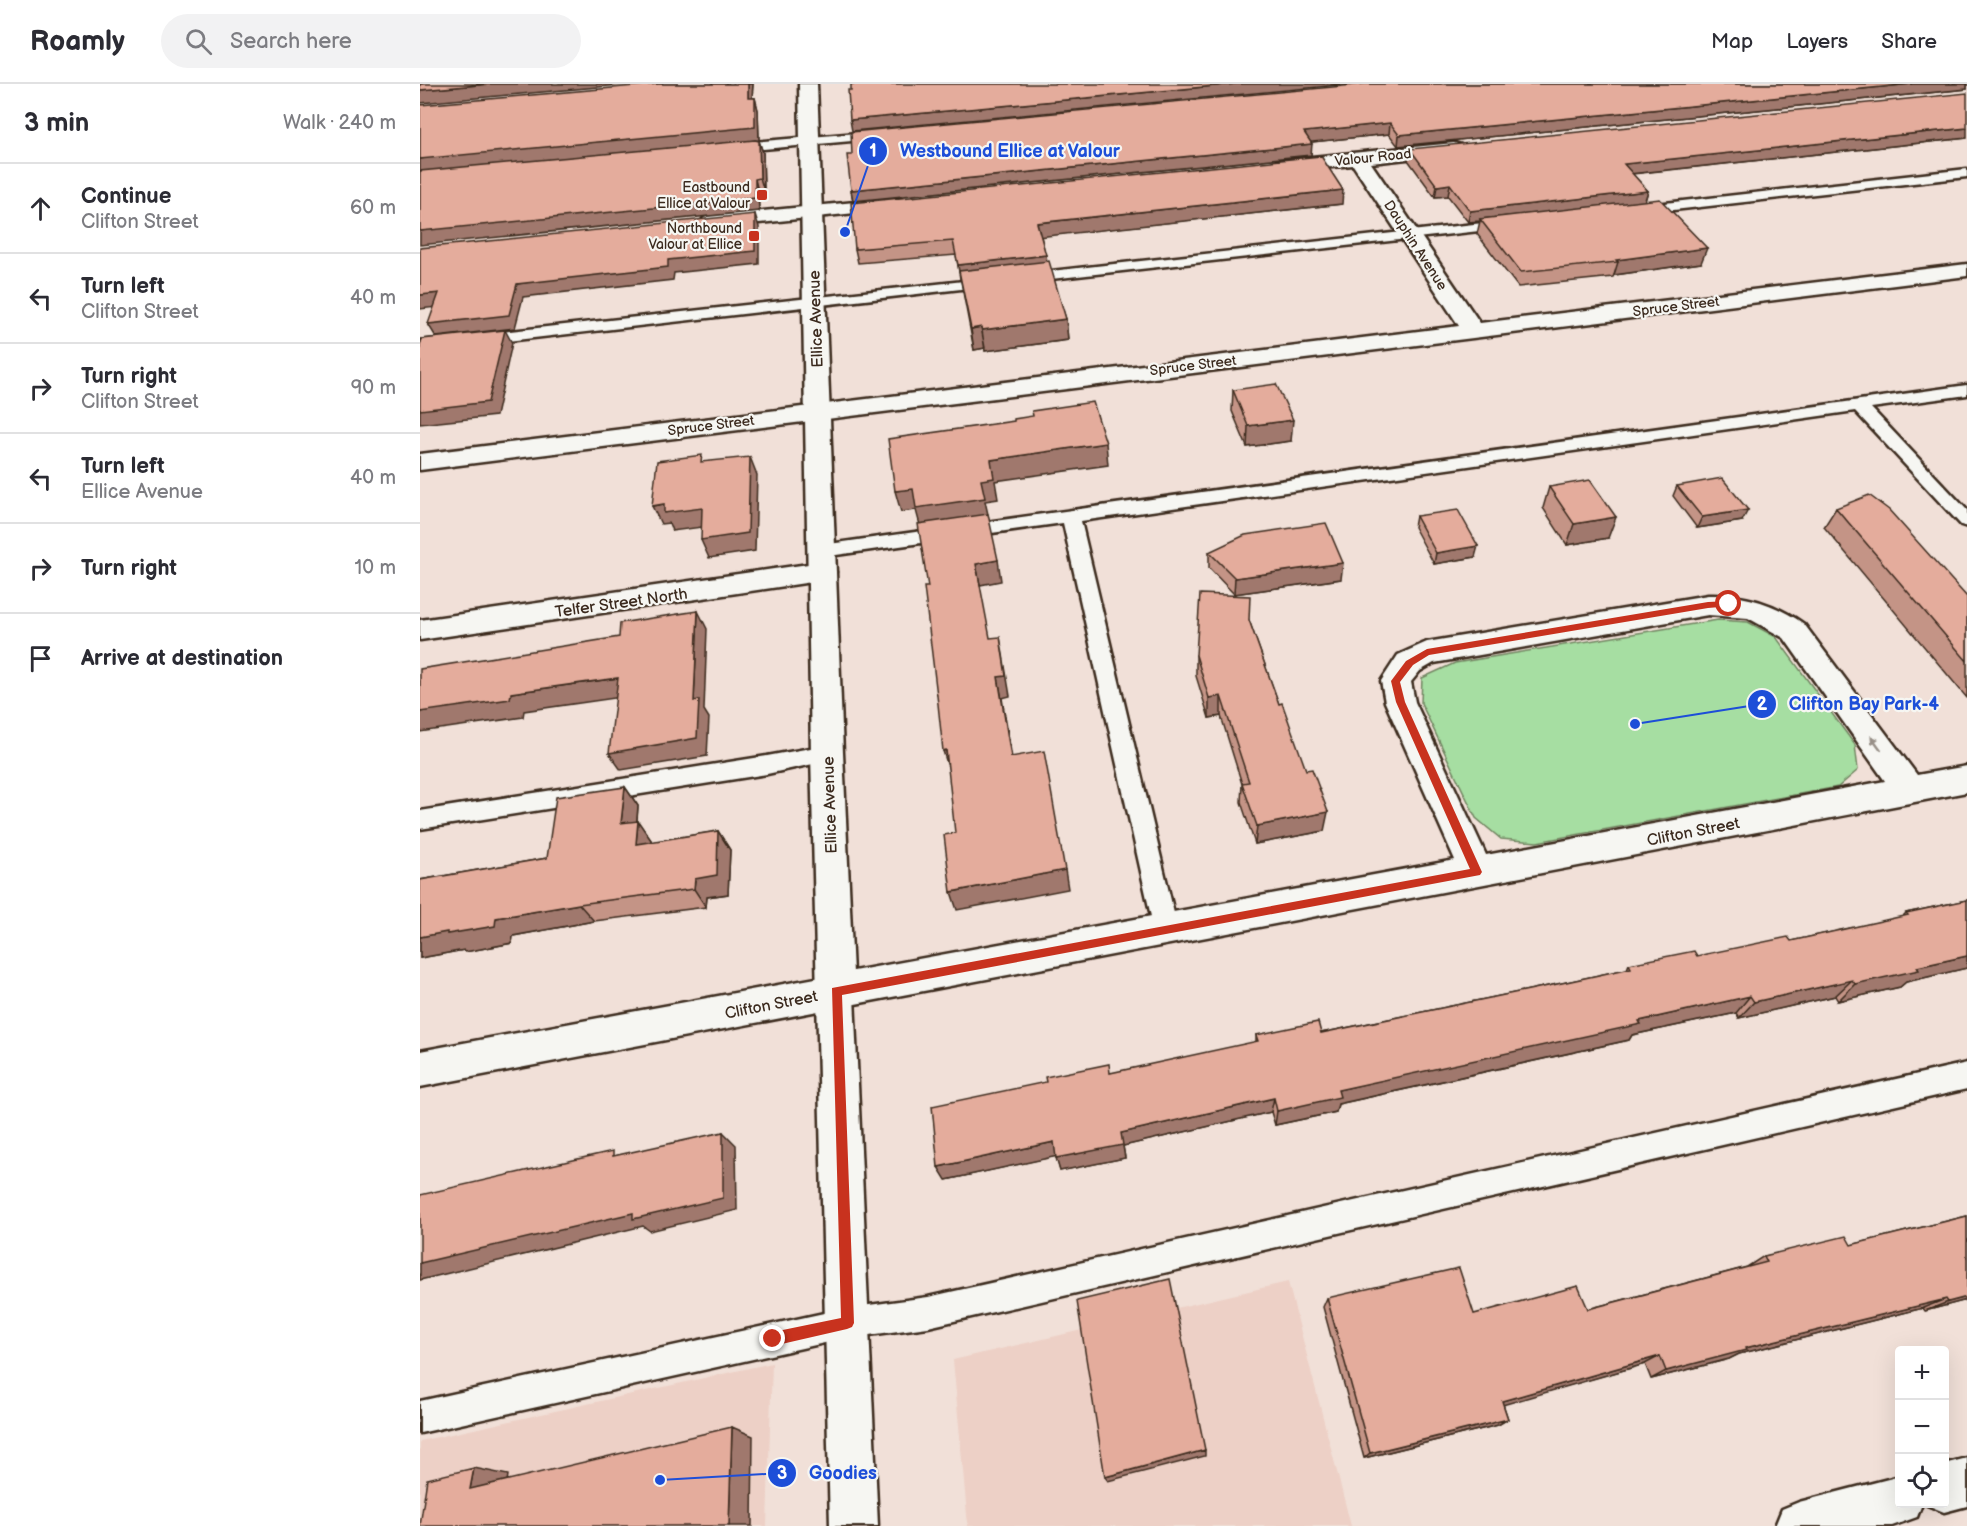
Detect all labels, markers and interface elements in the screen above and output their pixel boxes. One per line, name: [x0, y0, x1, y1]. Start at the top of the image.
search box: [161, 14, 581, 68]
text: Roamly: [30, 25, 125, 58]
icon: search: [182, 25, 215, 58]
text: Search here: [230, 28, 352, 55]
text: Map: [1711, 29, 1753, 54]
text: Layers: [1786, 29, 1848, 54]
text: Share: [1881, 29, 1937, 54]
text: 3 min: [24, 108, 89, 139]
text: Walk · 240 m: [283, 111, 396, 135]
callout: Westbound Ellice at Valour: [858, 133, 1132, 169]
text: 1: [869, 141, 877, 162]
text: Westbound Ellice at Valour: [900, 141, 1121, 162]
street label: Valour Road: [1334, 145, 1412, 170]
place label: Eastbound Ellice at Valour: [657, 179, 751, 212]
text: Continue: [81, 183, 171, 210]
marker: Eastbound Ellice at Valour: [755, 188, 769, 202]
icon: ahead: [24, 192, 57, 225]
text: 60 m: [350, 196, 396, 220]
street label: Dauphin Avenue: [1380, 197, 1451, 293]
text: Clifton Street: [81, 210, 199, 234]
place label: Northbound Valour at Ellice: [649, 220, 742, 253]
marker: Northbound Valour at Ellice: [747, 229, 761, 243]
street label: Ellice Avenue: [805, 269, 828, 368]
text: Turn left: [81, 273, 165, 300]
icon: left: [24, 282, 57, 315]
text: 40 m: [350, 286, 396, 310]
street label: Spruce Street: [1632, 293, 1721, 320]
text: Clifton Street: [81, 300, 199, 324]
street label: Spruce Street: [1149, 352, 1238, 379]
text: Turn right: [81, 363, 177, 390]
icon: right: [24, 372, 57, 405]
text: 90 m: [351, 376, 396, 400]
text: Clifton Street: [81, 390, 199, 414]
street label: Spruce Street: [667, 412, 756, 439]
text: Turn left: [81, 453, 165, 480]
icon: left: [24, 462, 57, 495]
text: 40 m: [350, 466, 396, 490]
text: Ellice Avenue: [81, 480, 203, 504]
icon: right: [24, 552, 57, 585]
text: Turn right: [81, 555, 177, 582]
text: 10 m: [355, 556, 396, 580]
street label: Telfer Street North: [554, 585, 689, 622]
route start: [1715, 590, 1741, 616]
icon: arrive: [24, 642, 57, 675]
text: Arrive at destination: [81, 645, 283, 672]
callout: Clifton Bay Park-4: [1747, 686, 1952, 722]
text: 2: [1757, 694, 1768, 715]
text: Clifton Bay Park-4: [1789, 694, 1940, 715]
one-way arrow: [1870, 735, 1882, 750]
street label: Ellice Avenue: [819, 755, 842, 854]
street label: Clifton Street: [1645, 814, 1741, 851]
street label: Clifton Street: [723, 987, 819, 1024]
route end: [759, 1325, 785, 1351]
map controls: [1895, 1346, 1949, 1508]
button: +: [1895, 1346, 1949, 1400]
button: −: [1895, 1400, 1949, 1454]
button: locate: [1895, 1454, 1949, 1508]
callout: Goodies: [767, 1455, 889, 1491]
text: 3: [777, 1463, 787, 1484]
text: Goodies: [809, 1463, 877, 1484]

